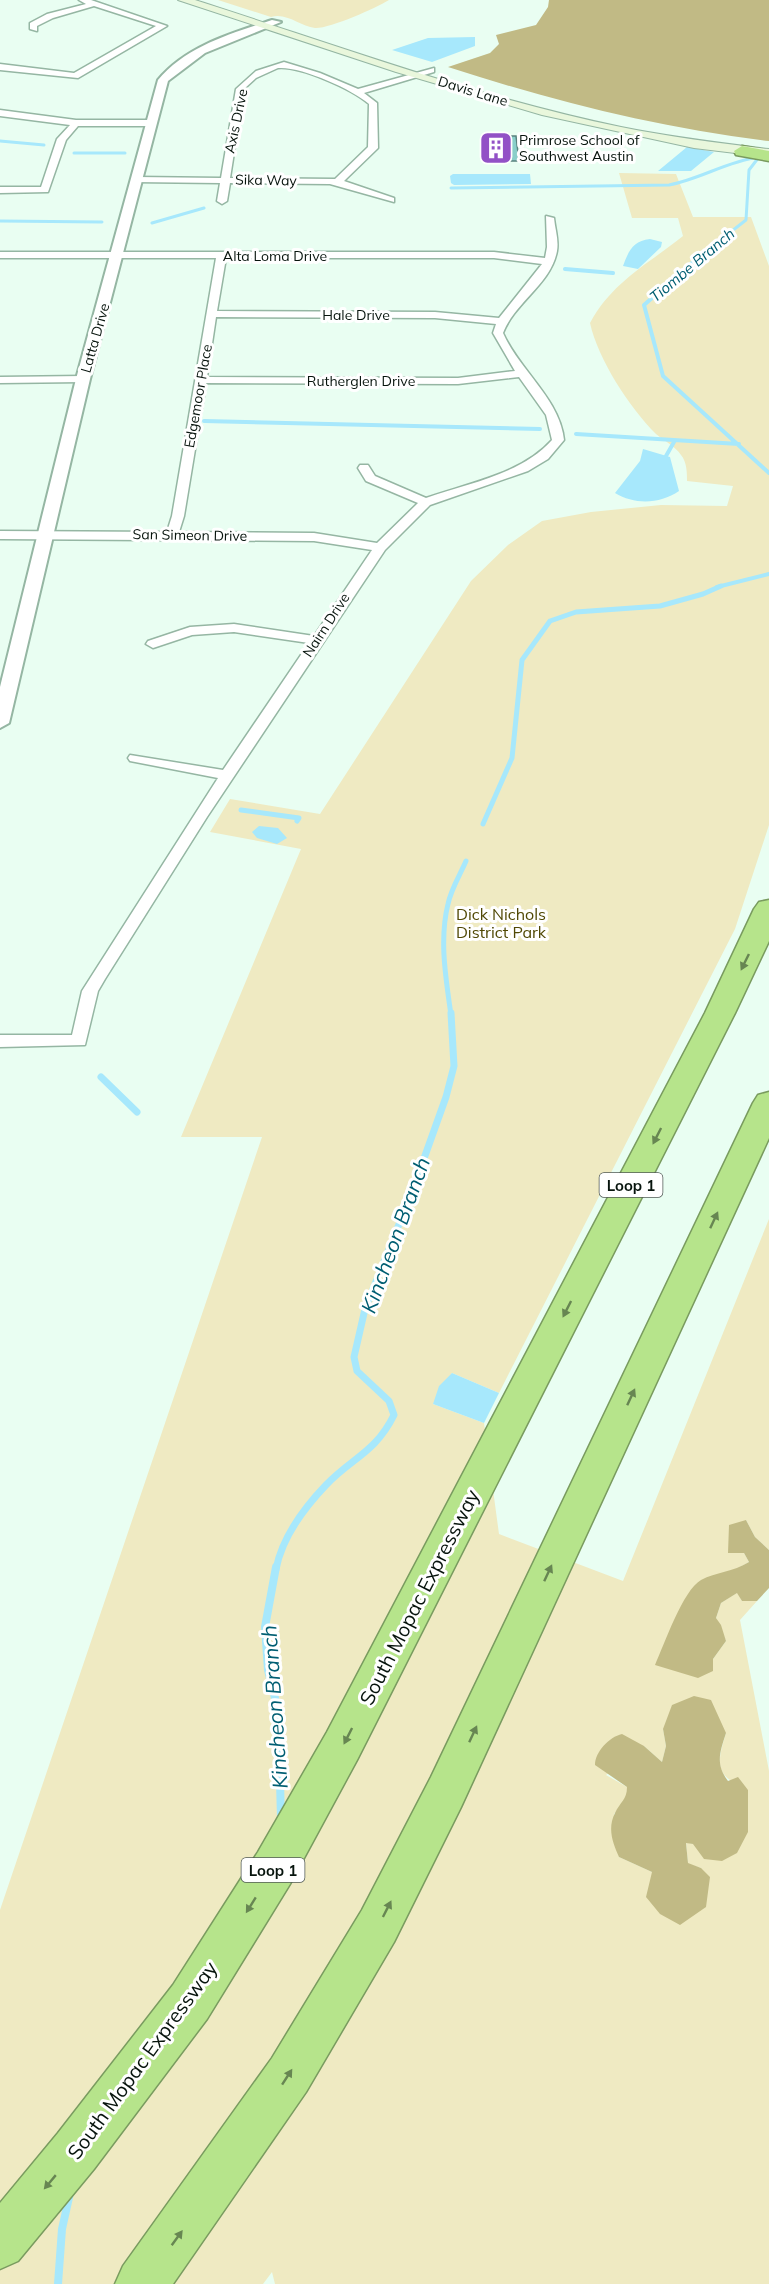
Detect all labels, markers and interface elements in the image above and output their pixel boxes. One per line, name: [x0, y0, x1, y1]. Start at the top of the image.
street label: Davis Lane: [436, 72, 510, 110]
street label: Axis Drive: [220, 87, 252, 155]
building icon: Primrose School of Southwest Austin: [478, 130, 514, 166]
place label: Primrose School of Southwest Austin: [519, 131, 640, 165]
street label: Sika Way: [235, 170, 298, 190]
water label: Tiombe Branch: [646, 224, 738, 306]
street label: Alta Loma Drive: [223, 247, 327, 265]
street label: Latta Drive: [76, 301, 114, 375]
street label: Hale Drive: [322, 306, 390, 324]
street label: Edgemoor Place: [180, 343, 216, 449]
street label: Rutherglen Drive: [307, 372, 415, 390]
street label: San Simeon Drive: [133, 525, 247, 545]
street label: Nairn Drive: [299, 590, 353, 660]
park label: Dick Nichols District Park: [456, 904, 547, 942]
one-way arrow: [740, 953, 750, 971]
one-way arrow: [652, 1128, 662, 1145]
water label: Kincheon Branch: [355, 1154, 435, 1316]
road number: Loop 1: [600, 1173, 662, 1197]
one-way arrow: [709, 1211, 719, 1229]
one-way arrow: [563, 1301, 572, 1318]
one-way arrow: [627, 1388, 636, 1405]
street label: South Mopac Expressway: [354, 1485, 485, 1709]
one-way arrow: [544, 1565, 553, 1582]
water label: Kincheon Branch: [255, 1624, 293, 1790]
one-way arrow: [468, 1726, 477, 1743]
one-way arrow: [343, 1727, 353, 1745]
road number: Loop 1: [242, 1858, 304, 1882]
one-way arrow: [245, 1897, 256, 1913]
one-way arrow: [382, 1901, 391, 1918]
street label: South Mopac Expressway: [62, 1956, 223, 2164]
one-way arrow: [281, 2069, 292, 2085]
one-way arrow: [44, 2174, 57, 2190]
one-way arrow: [170, 2230, 182, 2245]

